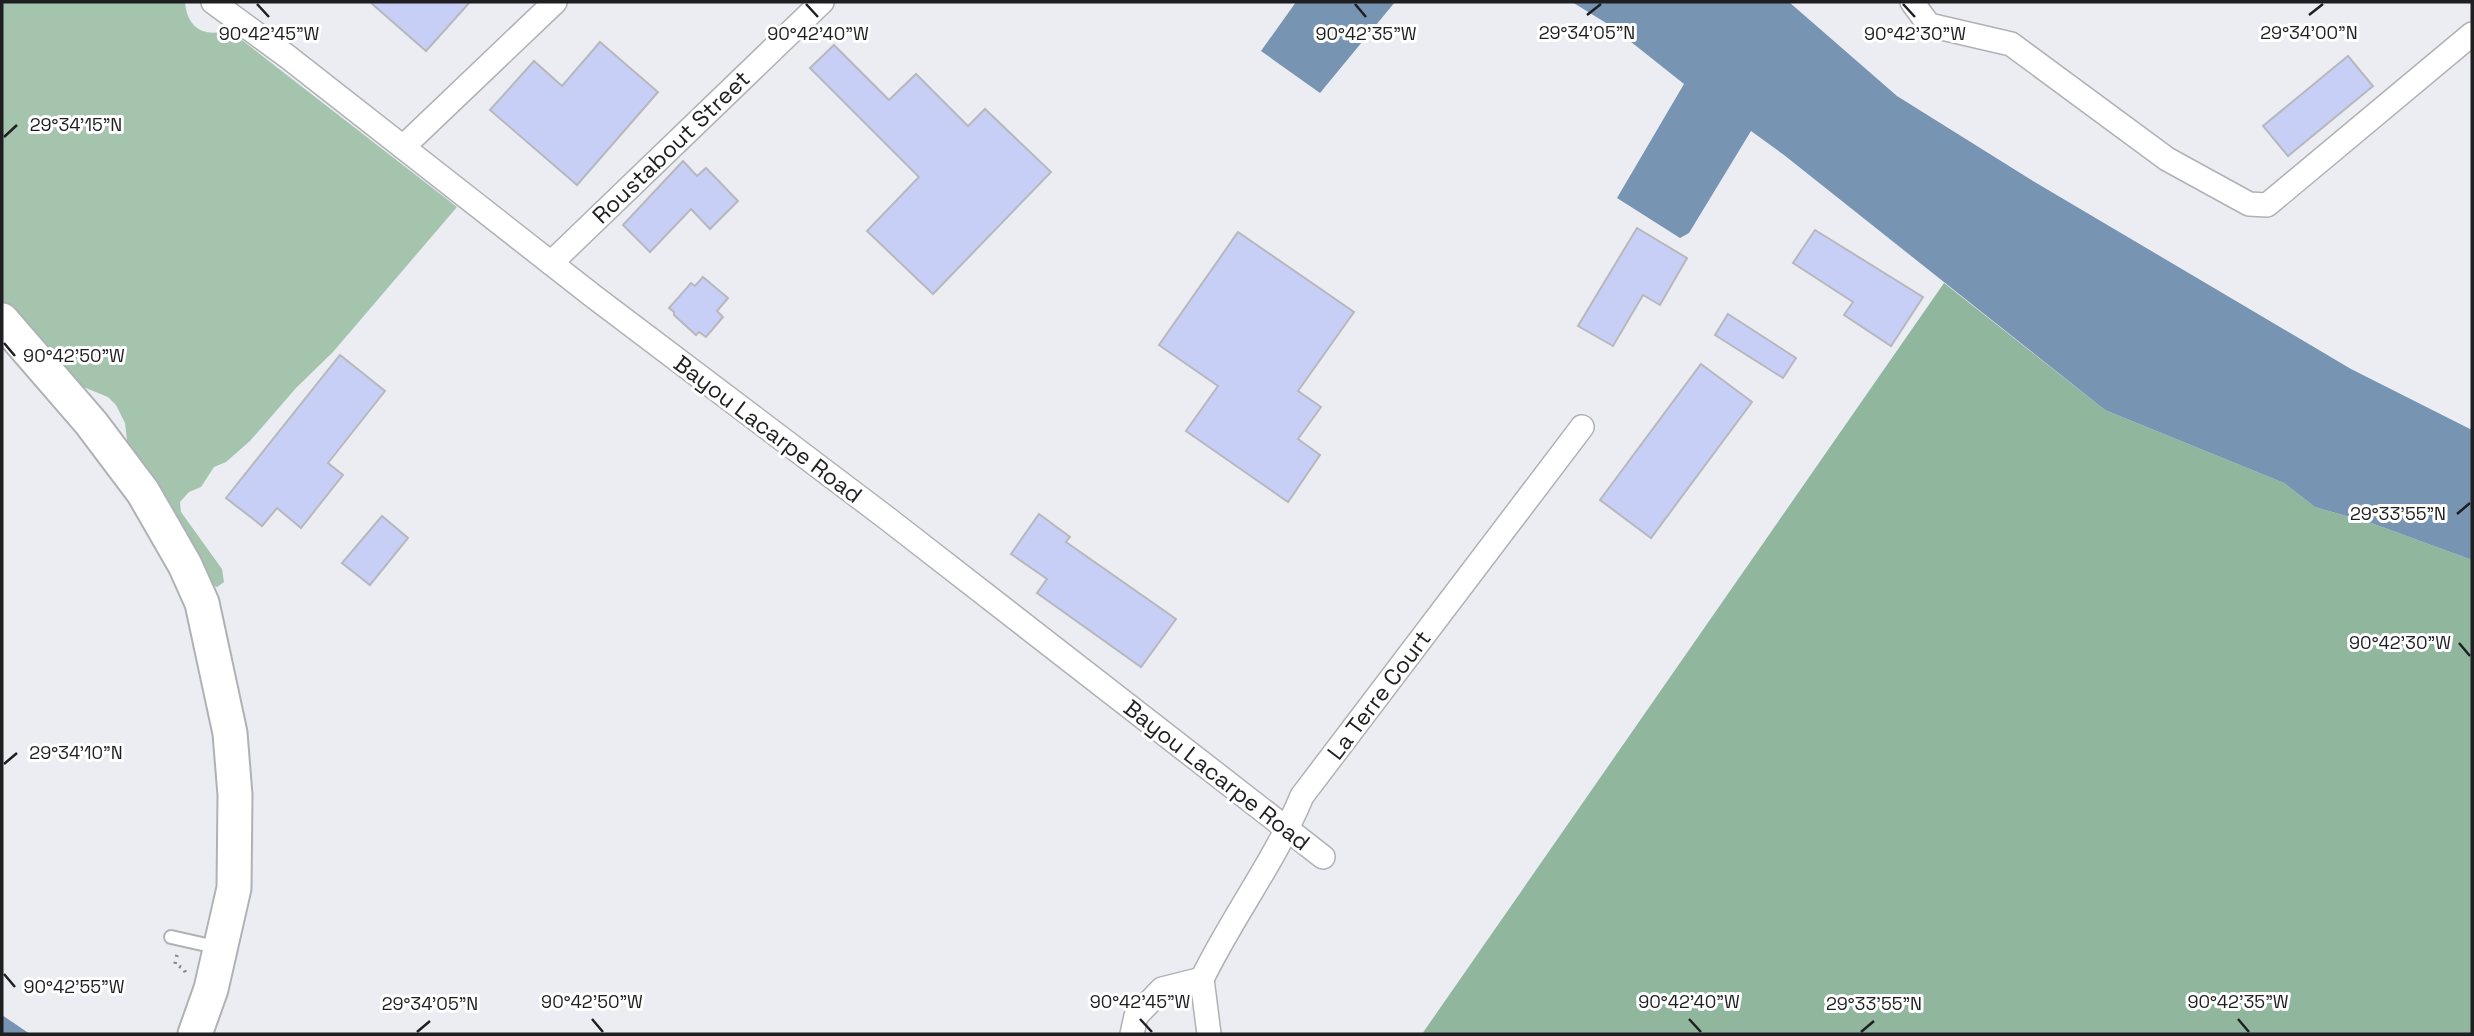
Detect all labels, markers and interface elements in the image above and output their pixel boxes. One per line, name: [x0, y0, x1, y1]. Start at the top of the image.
text: 29°34'05"N: [1539, 21, 1635, 44]
text: 29°34'00"N: [2260, 21, 2358, 44]
text: 90°42'45"W: [219, 22, 320, 45]
text: 90°42'40"W: [767, 22, 869, 45]
text: 90°42'35"W: [1315, 22, 1417, 45]
text: 90°42'30"W: [1864, 22, 1966, 45]
street label: Roustabout Street: [586, 64, 756, 230]
text: 29°34'15"N: [30, 113, 122, 136]
text: 90°42'50"W: [23, 344, 125, 367]
street label: Bayou Lacarpe Road: [668, 348, 868, 510]
text: 29°33'55"N: [2350, 502, 2446, 525]
street label: La Terre Court: [1320, 624, 1438, 766]
text: 90°42'30"W: [2349, 631, 2451, 654]
street label: Bayou Lacarpe Road: [1118, 693, 1316, 857]
text: 29°34'10"N: [29, 741, 123, 764]
text: 90°42'55"W: [24, 975, 125, 998]
text: 90°42'50"W: [541, 990, 643, 1013]
text: 90°42'45"W: [1090, 990, 1191, 1013]
text: 90°42'40"W: [1638, 990, 1740, 1013]
text: 90°42'35"W: [2187, 990, 2289, 1013]
text: 29°34'05"N: [382, 992, 478, 1015]
text: 29°33'55"N: [1826, 992, 1922, 1015]

